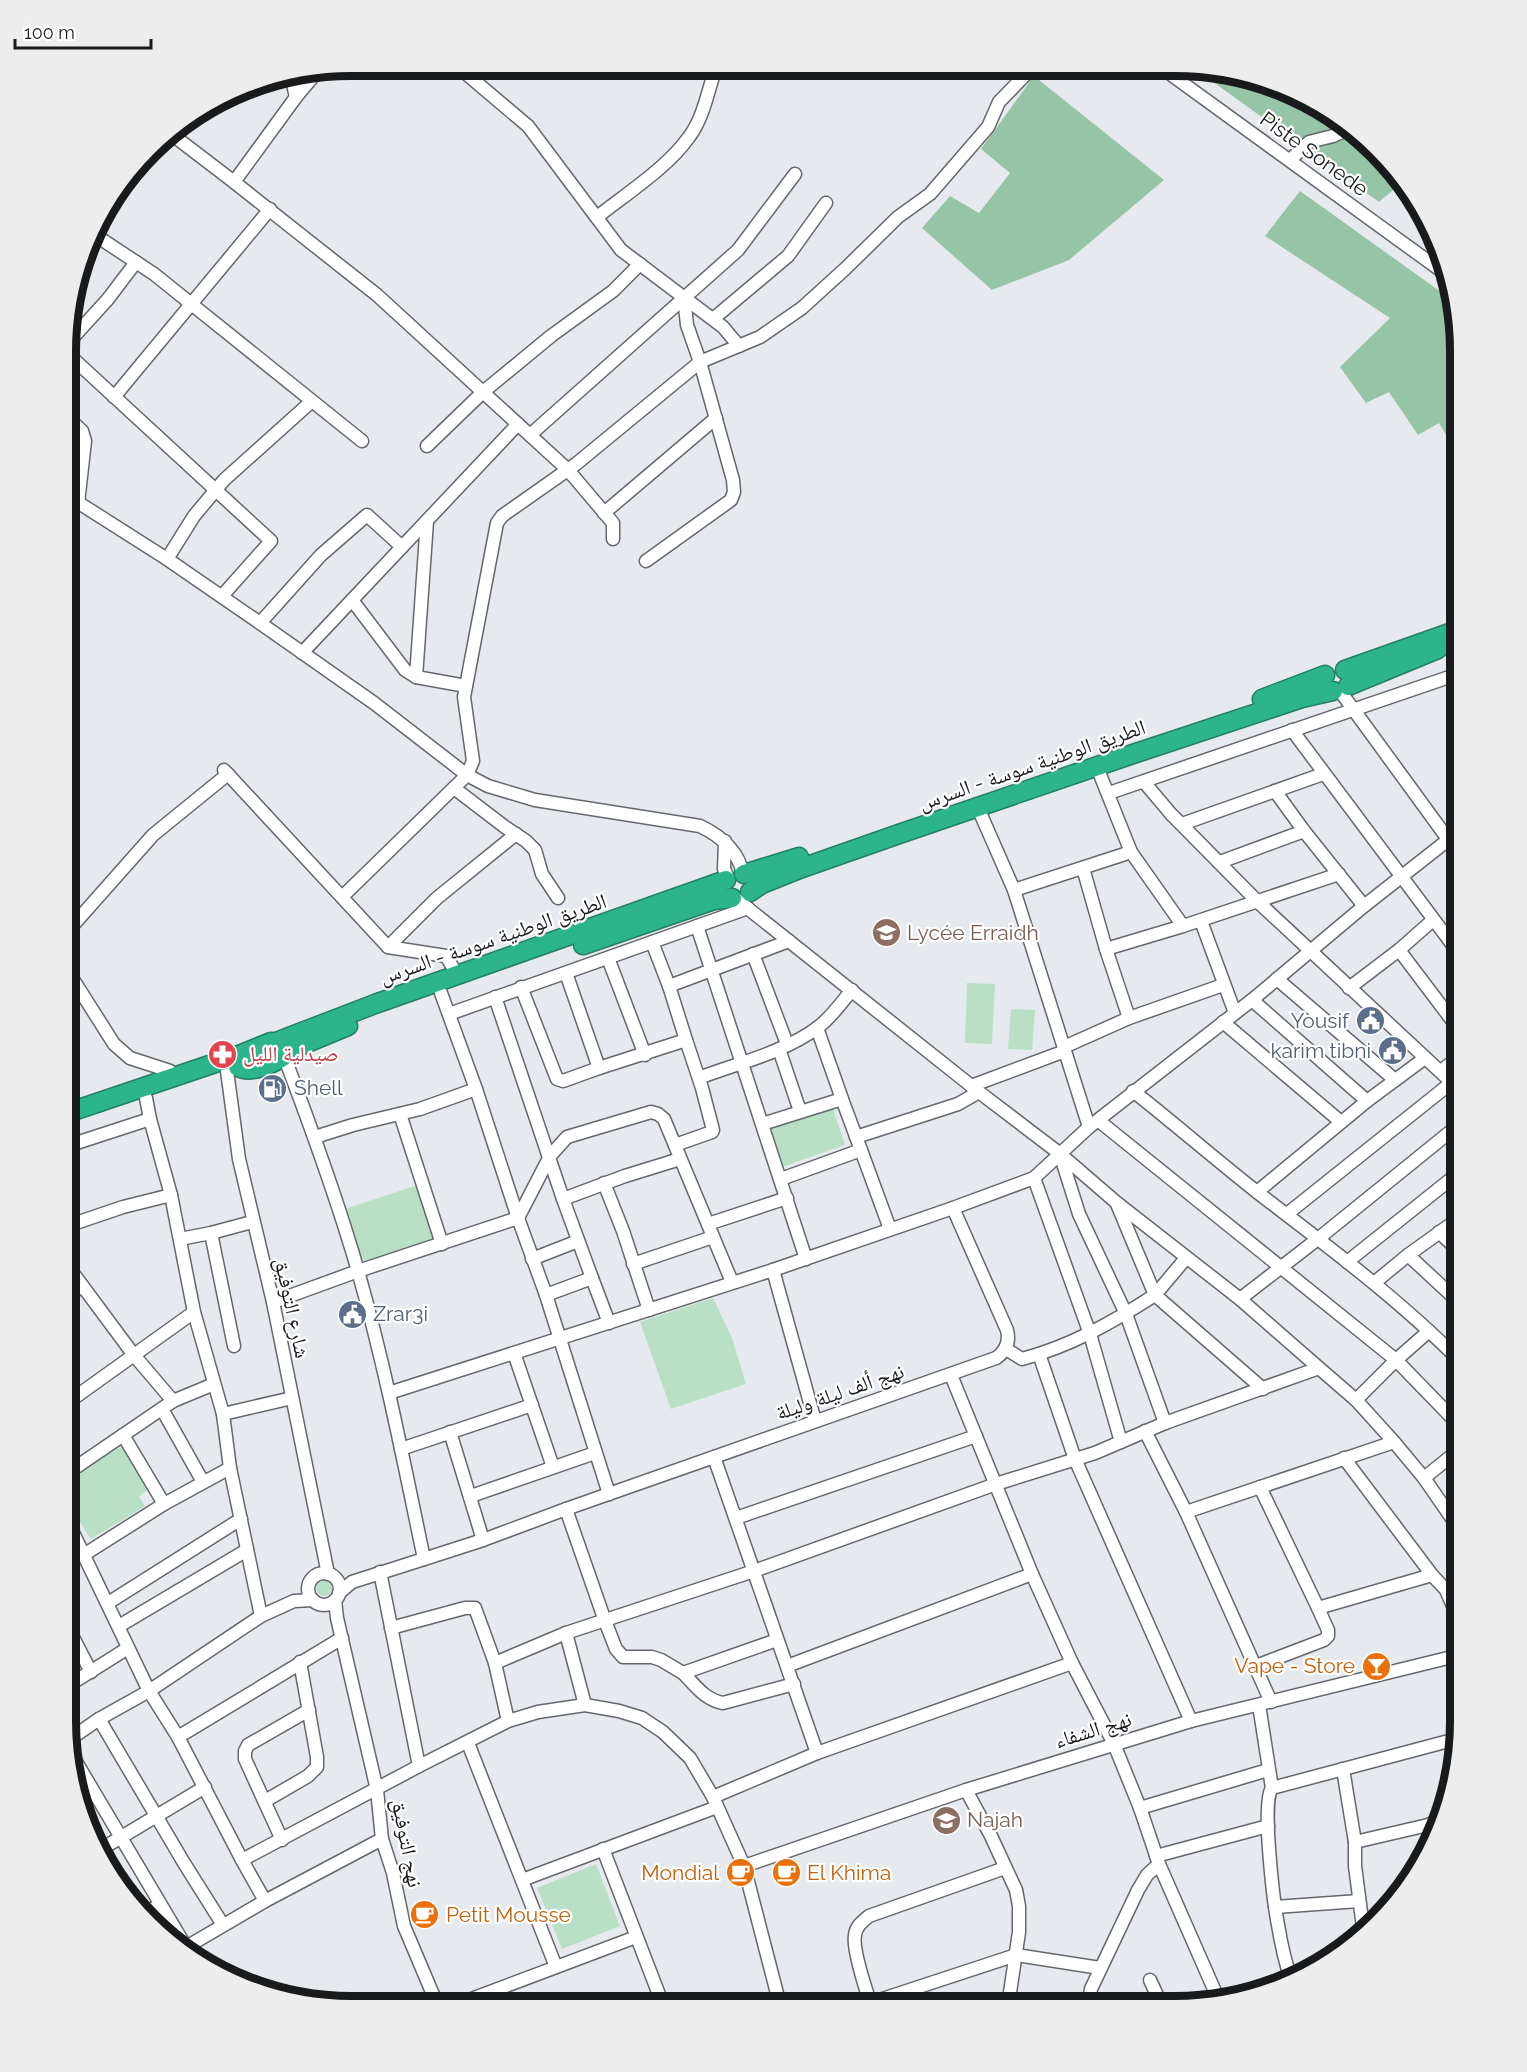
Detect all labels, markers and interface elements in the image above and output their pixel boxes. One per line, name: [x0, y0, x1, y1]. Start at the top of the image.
scale bar: [15, 12, 152, 50]
text: 100 m: [24, 22, 75, 43]
street label: Piste Sonede: [1255, 106, 1373, 201]
street label: الطريق الوطنية سوسة - السرس: [915, 714, 1149, 816]
street label: الطريق الوطنية سوسة - السرس: [376, 888, 610, 990]
school or university icon: Lycée Erraidh: [870, 917, 902, 949]
place label: Lycée Erraidh: [907, 920, 1039, 945]
public building icon: Yousif: [1354, 1005, 1386, 1037]
place label: Yousif: [1291, 1008, 1350, 1033]
public building icon: karim tibni: [1376, 1035, 1408, 1067]
pharmacy icon: صيدلية الليل: [206, 1038, 238, 1070]
place label: karim tibni: [1270, 1038, 1371, 1063]
place label: صيدلية الليل: [243, 1041, 338, 1067]
fuel station icon: Shell: [257, 1072, 289, 1104]
place label: Shell: [294, 1075, 343, 1100]
street label: شارع التوفيق: [269, 1255, 315, 1361]
public building icon: Zrar3i: [336, 1298, 368, 1330]
place label: Zrar3i: [373, 1301, 428, 1326]
street label: نهج ألف ليلة وليلة: [773, 1358, 907, 1426]
bar icon: Vape - Store: [1360, 1650, 1392, 1682]
place label: Vape - Store: [1234, 1653, 1355, 1678]
street label: نهج الشفاء: [1051, 1706, 1135, 1754]
street label: نهج التوفيق: [386, 1796, 428, 1890]
school or university icon: Najah: [930, 1804, 962, 1836]
place label: Najah: [967, 1807, 1023, 1832]
cafe icon: Mondial: [724, 1857, 756, 1889]
cafe icon: El Khima: [770, 1857, 802, 1889]
place label: Mondial: [641, 1860, 719, 1885]
place label: El Khima: [807, 1860, 891, 1885]
cafe icon: Petit Mousse: [409, 1899, 441, 1931]
place label: Petit Mousse: [446, 1902, 571, 1927]

